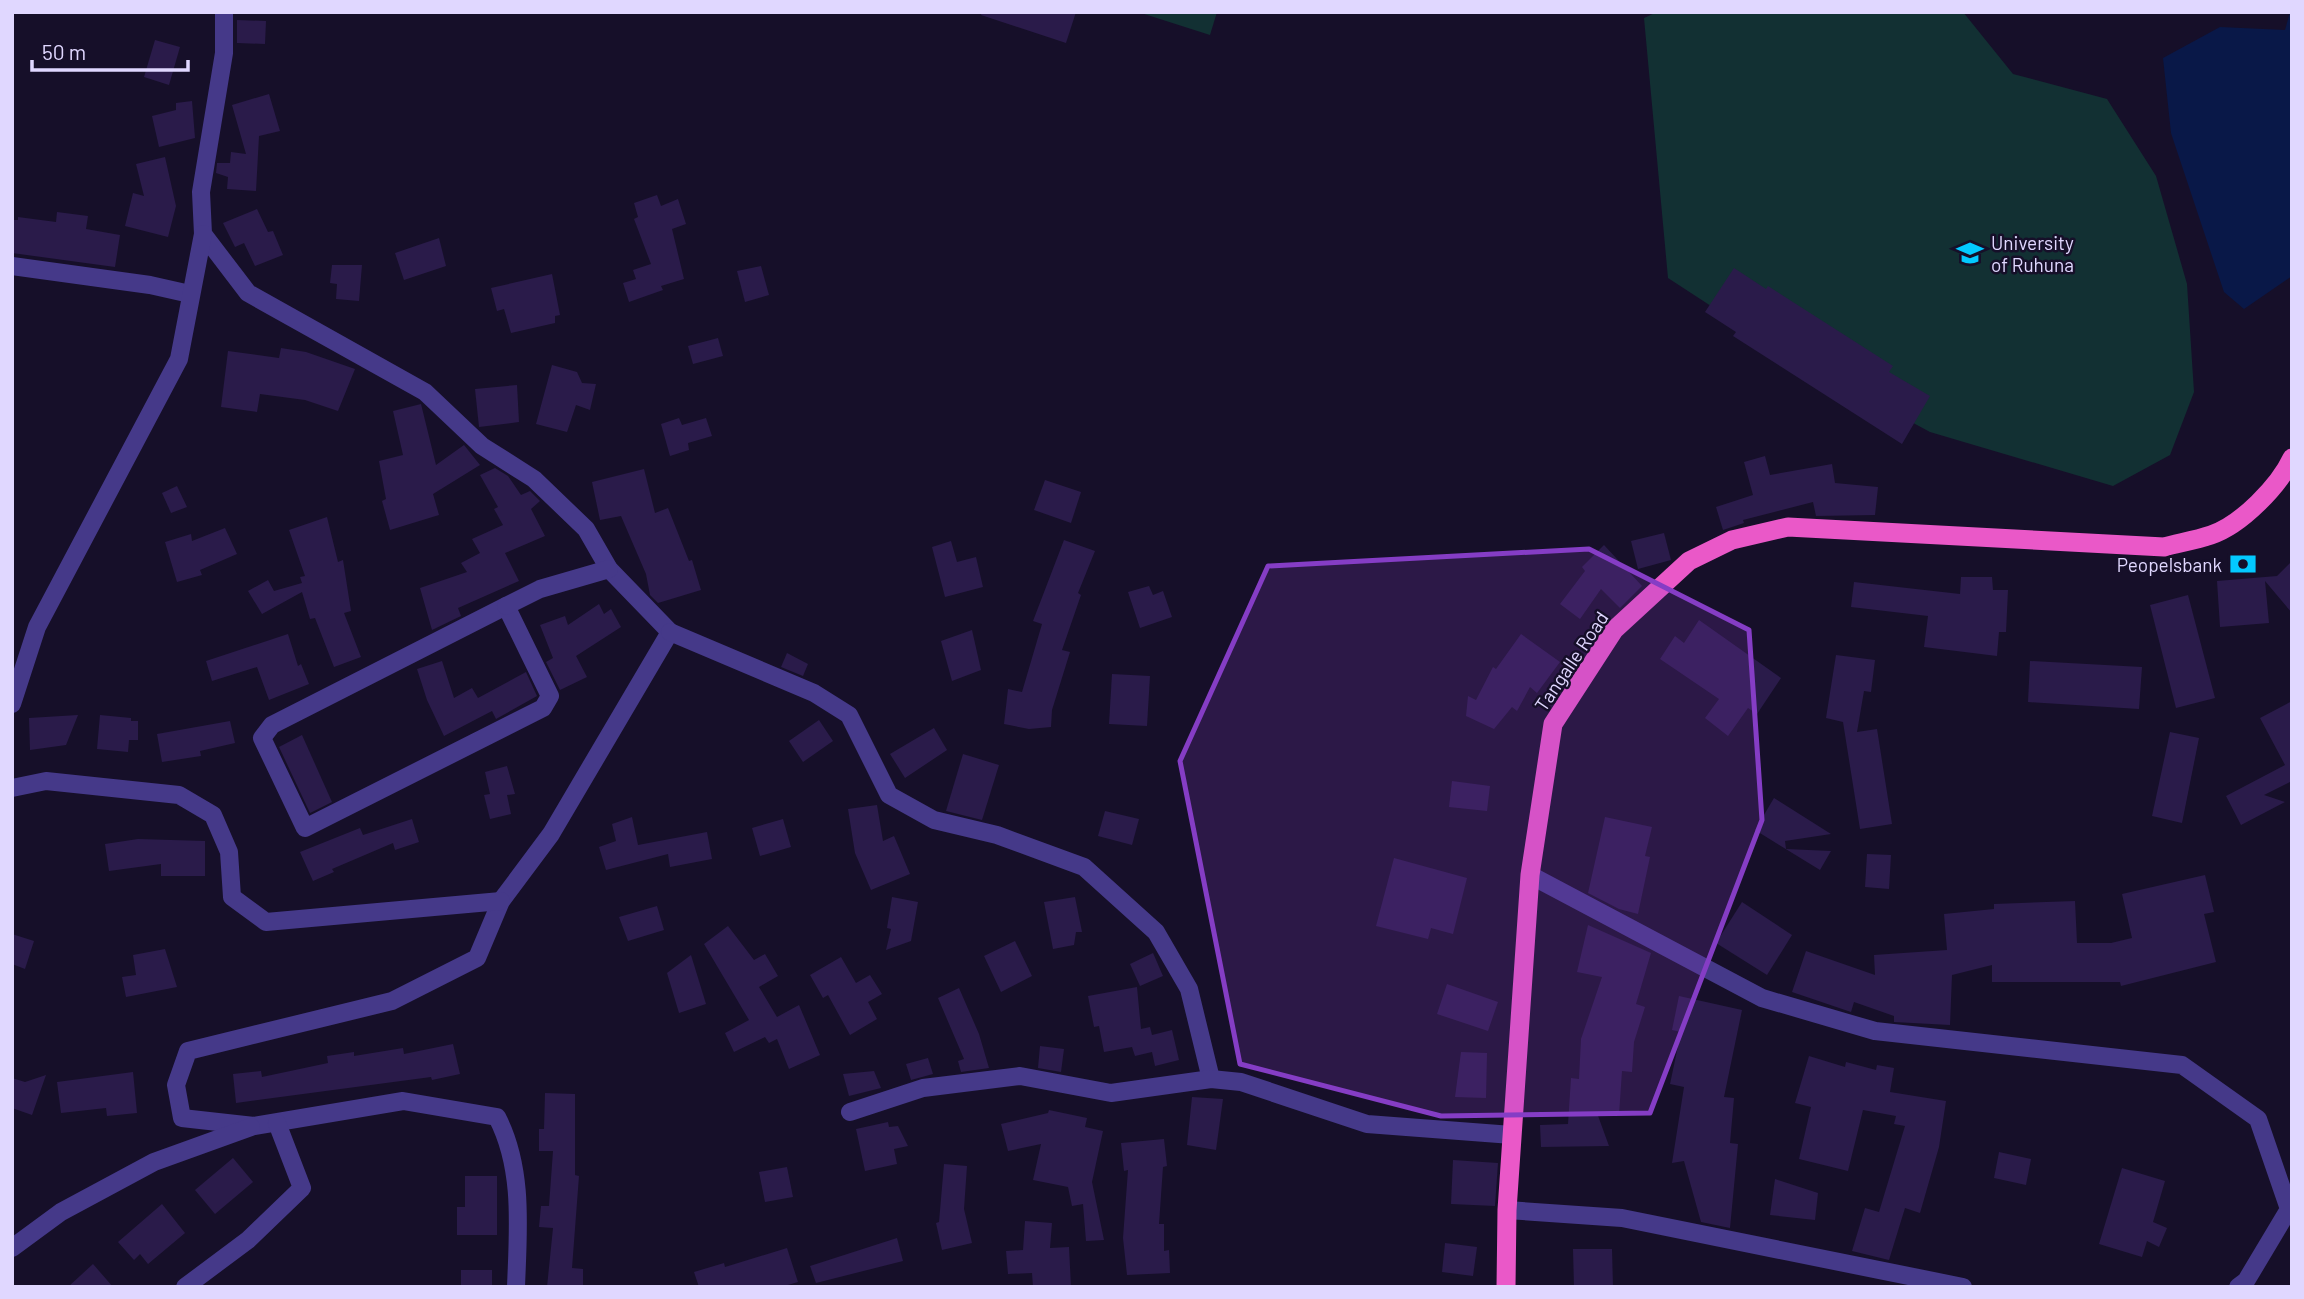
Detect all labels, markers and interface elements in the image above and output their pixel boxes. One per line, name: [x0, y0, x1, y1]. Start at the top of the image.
scale bar: [32, 28, 187, 72]
text: 50 m: [42, 39, 86, 64]
place label: University of Ruhuna: [1991, 231, 2074, 276]
school or university icon: University of Ruhuna: [1955, 238, 1985, 268]
bank icon: Peopelsbank: [2228, 549, 2258, 579]
place label: Peopelsbank: [2117, 553, 2222, 576]
street label: Tangalle Road: [1529, 607, 1613, 715]

